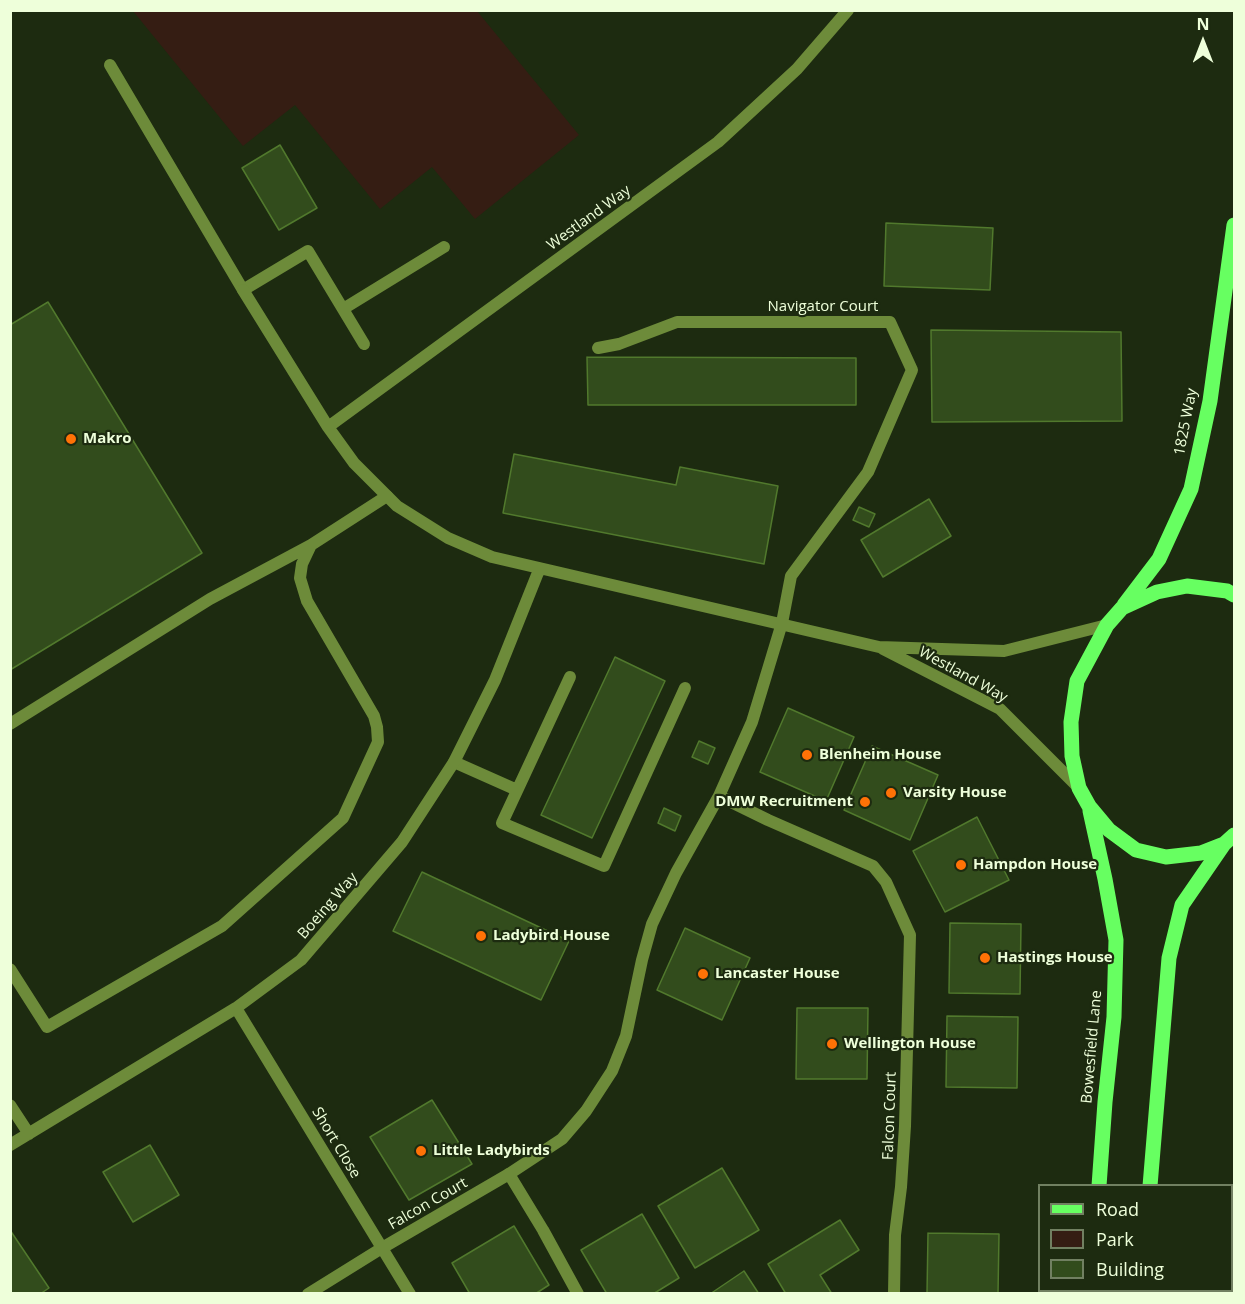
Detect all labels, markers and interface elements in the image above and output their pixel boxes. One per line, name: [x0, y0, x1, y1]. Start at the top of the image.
north arrow: [1173, 12, 1233, 72]
text: N: [1196, 13, 1210, 35]
street label: Westland Way: [544, 182, 634, 254]
street label: Navigator Court: [768, 298, 878, 316]
street label: 1825 Way: [1171, 387, 1201, 457]
place label: Makro: [83, 430, 132, 448]
marker: Makro: [64, 432, 78, 446]
street label: Westland Way: [915, 643, 1011, 707]
place label: Blenheim House: [819, 746, 941, 764]
marker: Blenheim House: [800, 748, 814, 762]
place label: Varsity House: [903, 784, 1007, 802]
marker: Varsity House: [884, 786, 898, 800]
place label: DMW Recruitment: [715, 793, 853, 811]
marker: DMW Recruitment: [858, 795, 872, 809]
place label: Hampdon House: [973, 856, 1097, 874]
marker: Hampdon House: [954, 858, 968, 872]
street label: Boeing Way: [294, 869, 362, 943]
place label: Ladybird House: [493, 927, 610, 945]
marker: Ladybird House: [474, 929, 488, 943]
place label: Hastings House: [997, 949, 1113, 967]
marker: Hastings House: [978, 951, 992, 965]
place label: Lancaster House: [715, 965, 840, 983]
marker: Lancaster House: [696, 967, 710, 981]
street label: Bowesfield Lane: [1078, 990, 1106, 1104]
place label: Wellington House: [844, 1035, 976, 1053]
marker: Wellington House: [825, 1037, 839, 1051]
street label: Falcon Court: [879, 1072, 901, 1160]
street label: Short Close: [308, 1104, 364, 1182]
place label: Little Ladybirds: [433, 1142, 550, 1160]
marker: Little Ladybirds: [414, 1144, 428, 1158]
street label: Falcon Court: [385, 1174, 471, 1234]
legend: [1038, 1184, 1233, 1292]
text: Road: [1096, 1197, 1139, 1221]
text: Park: [1096, 1227, 1134, 1251]
text: Building: [1096, 1257, 1164, 1281]

